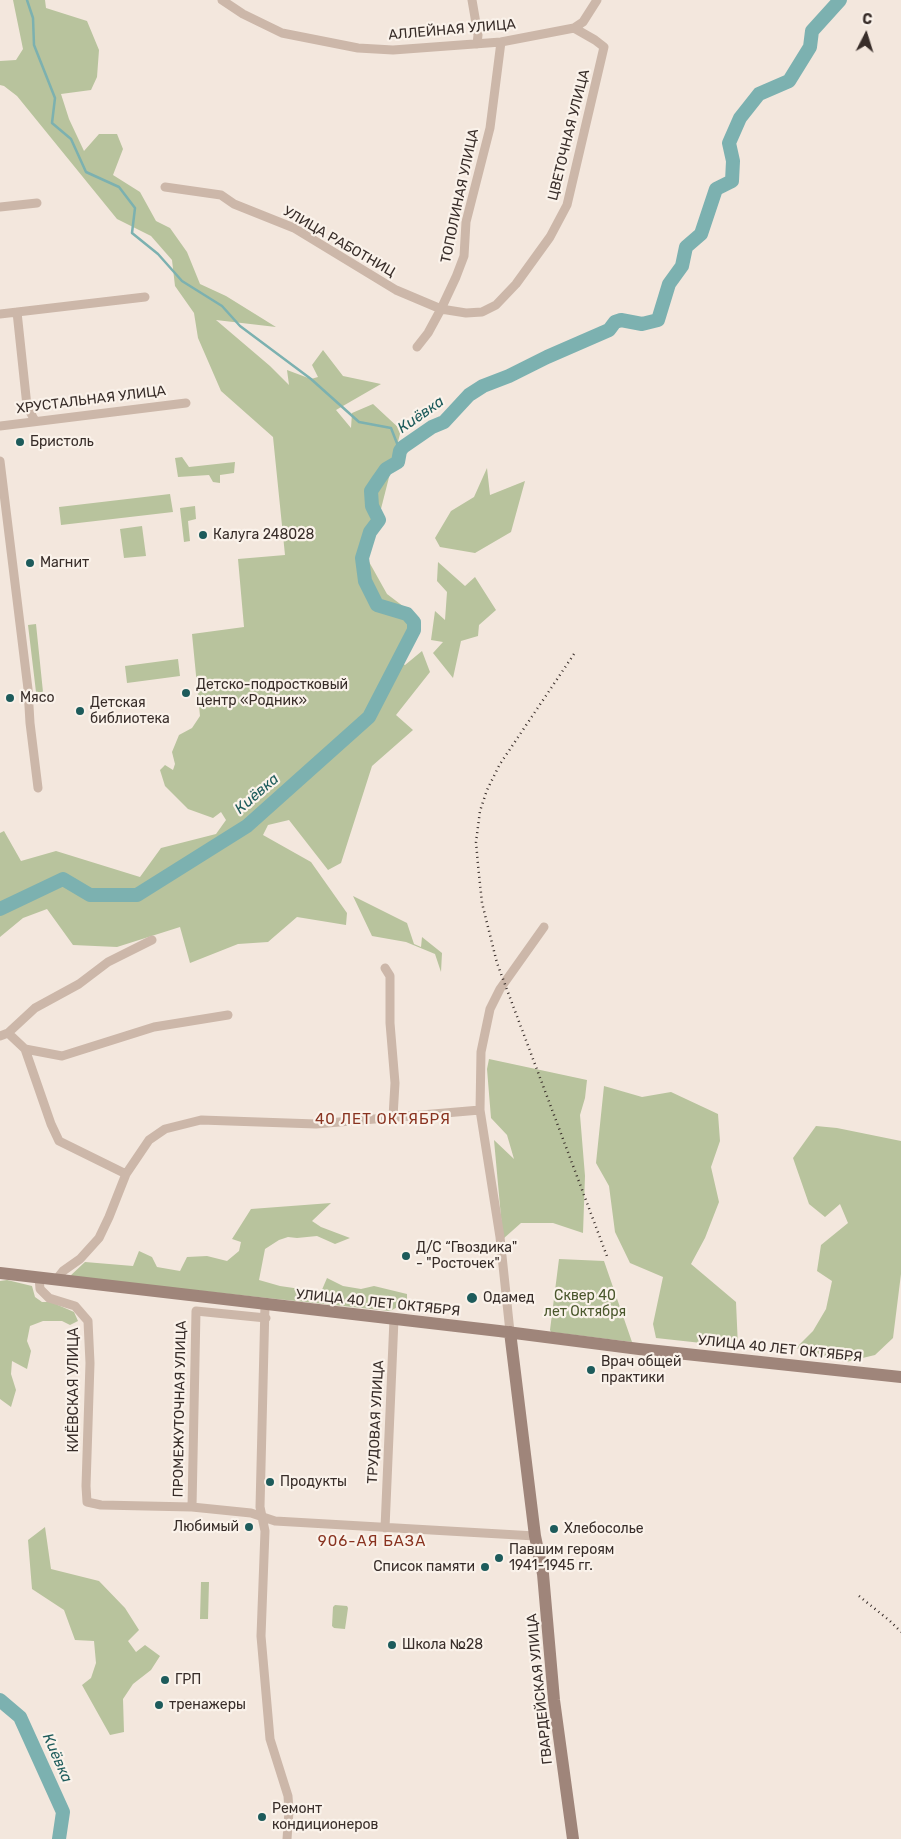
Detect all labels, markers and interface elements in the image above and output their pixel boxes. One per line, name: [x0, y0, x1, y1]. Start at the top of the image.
north arrow: [841, 10, 891, 60]
text: С: [862, 11, 873, 28]
street label: АЛЛЕЙНАЯ УЛИЦА: [388, 16, 516, 44]
street label: ЦВЕТОЧНАЯ УЛИЦА: [545, 68, 593, 202]
street label: ТОПОЛИНАЯ УЛИЦА: [438, 127, 482, 265]
street label: УЛИЦА РАБОТНИЦ: [280, 203, 398, 281]
street label: ХРУСТАЛЬНАЯ УЛИЦА: [15, 382, 167, 418]
water label: Киёвка: [394, 393, 448, 437]
place label: Бристоль: [30, 434, 94, 450]
marker: Бристоль: [14, 436, 26, 448]
place label: Калуга 248028: [213, 527, 314, 543]
marker: Калуга 248028: [197, 529, 209, 541]
place label: Магнит: [40, 555, 89, 571]
marker: Магнит: [24, 557, 36, 569]
place label: Детско-подростковый центр «Родник»: [196, 677, 348, 710]
marker: Детско-подростковый центр «Родник»: [180, 687, 192, 699]
place label: Мясо: [20, 690, 55, 706]
marker: Мясо: [4, 692, 16, 704]
place label: Детская библиотека: [90, 695, 170, 728]
marker: Детская библиотека: [74, 705, 86, 717]
water label: Киёвка: [231, 770, 283, 818]
district label: 40 ЛЕТ ОКТЯБРЯ: [313, 1111, 453, 1129]
place label: Д/С “Гвоздика" - "Росточек": [416, 1240, 517, 1272]
marker: Д/С “Гвоздика" - "Росточек": [400, 1250, 412, 1262]
street label: УЛИЦА 40 ЛЕТ ОКТЯБРЯ: [295, 1286, 461, 1320]
park label: Сквер 40 лет Октября: [544, 1288, 626, 1320]
place label: Одамед: [483, 1290, 534, 1306]
marker: Одамед: [465, 1291, 479, 1305]
street label: ПРОМЕЖУТОЧНАЯ УЛИЦА: [170, 1321, 190, 1497]
street label: КИЁВСКАЯ УЛИЦА: [66, 1327, 82, 1453]
street label: УЛИЦА 40 ЛЕТ ОКТЯБРЯ: [697, 1332, 863, 1366]
place label: Врач общей практики: [601, 1354, 681, 1386]
street label: ТРУДОВАЯ УЛИЦА: [364, 1360, 388, 1484]
marker: Врач общей практики: [585, 1364, 597, 1376]
place label: Продукты: [280, 1474, 347, 1490]
marker: Продукты: [264, 1476, 276, 1488]
place label: Любимый: [173, 1519, 239, 1535]
marker: Любимый: [243, 1521, 255, 1533]
place label: Хлебосолье: [564, 1521, 644, 1537]
marker: Хлебосолье: [548, 1523, 560, 1535]
district label: 906-АЯ БАЗА: [316, 1533, 428, 1551]
place label: Павшим героям 1941-1945 гг.: [509, 1542, 614, 1574]
marker: Павшим героям 1941-1945 гг.: [493, 1552, 505, 1564]
place label: Список памяти: [373, 1559, 475, 1575]
marker: Список памяти: [479, 1561, 491, 1573]
street label: ГВАРДЕЙСКАЯ УЛИЦА: [524, 1613, 556, 1765]
place label: Школа №28: [402, 1637, 483, 1653]
marker: Школа №28: [386, 1639, 398, 1651]
place label: ГРП: [175, 1672, 201, 1688]
marker: ГРП: [159, 1674, 171, 1686]
place label: тренажеры: [169, 1697, 246, 1713]
marker: тренажеры: [153, 1699, 165, 1711]
water label: Киёвка: [38, 1730, 76, 1786]
place label: Ремонт кондиционеров: [272, 1801, 378, 1834]
marker: Ремонт кондиционеров: [256, 1811, 268, 1823]

